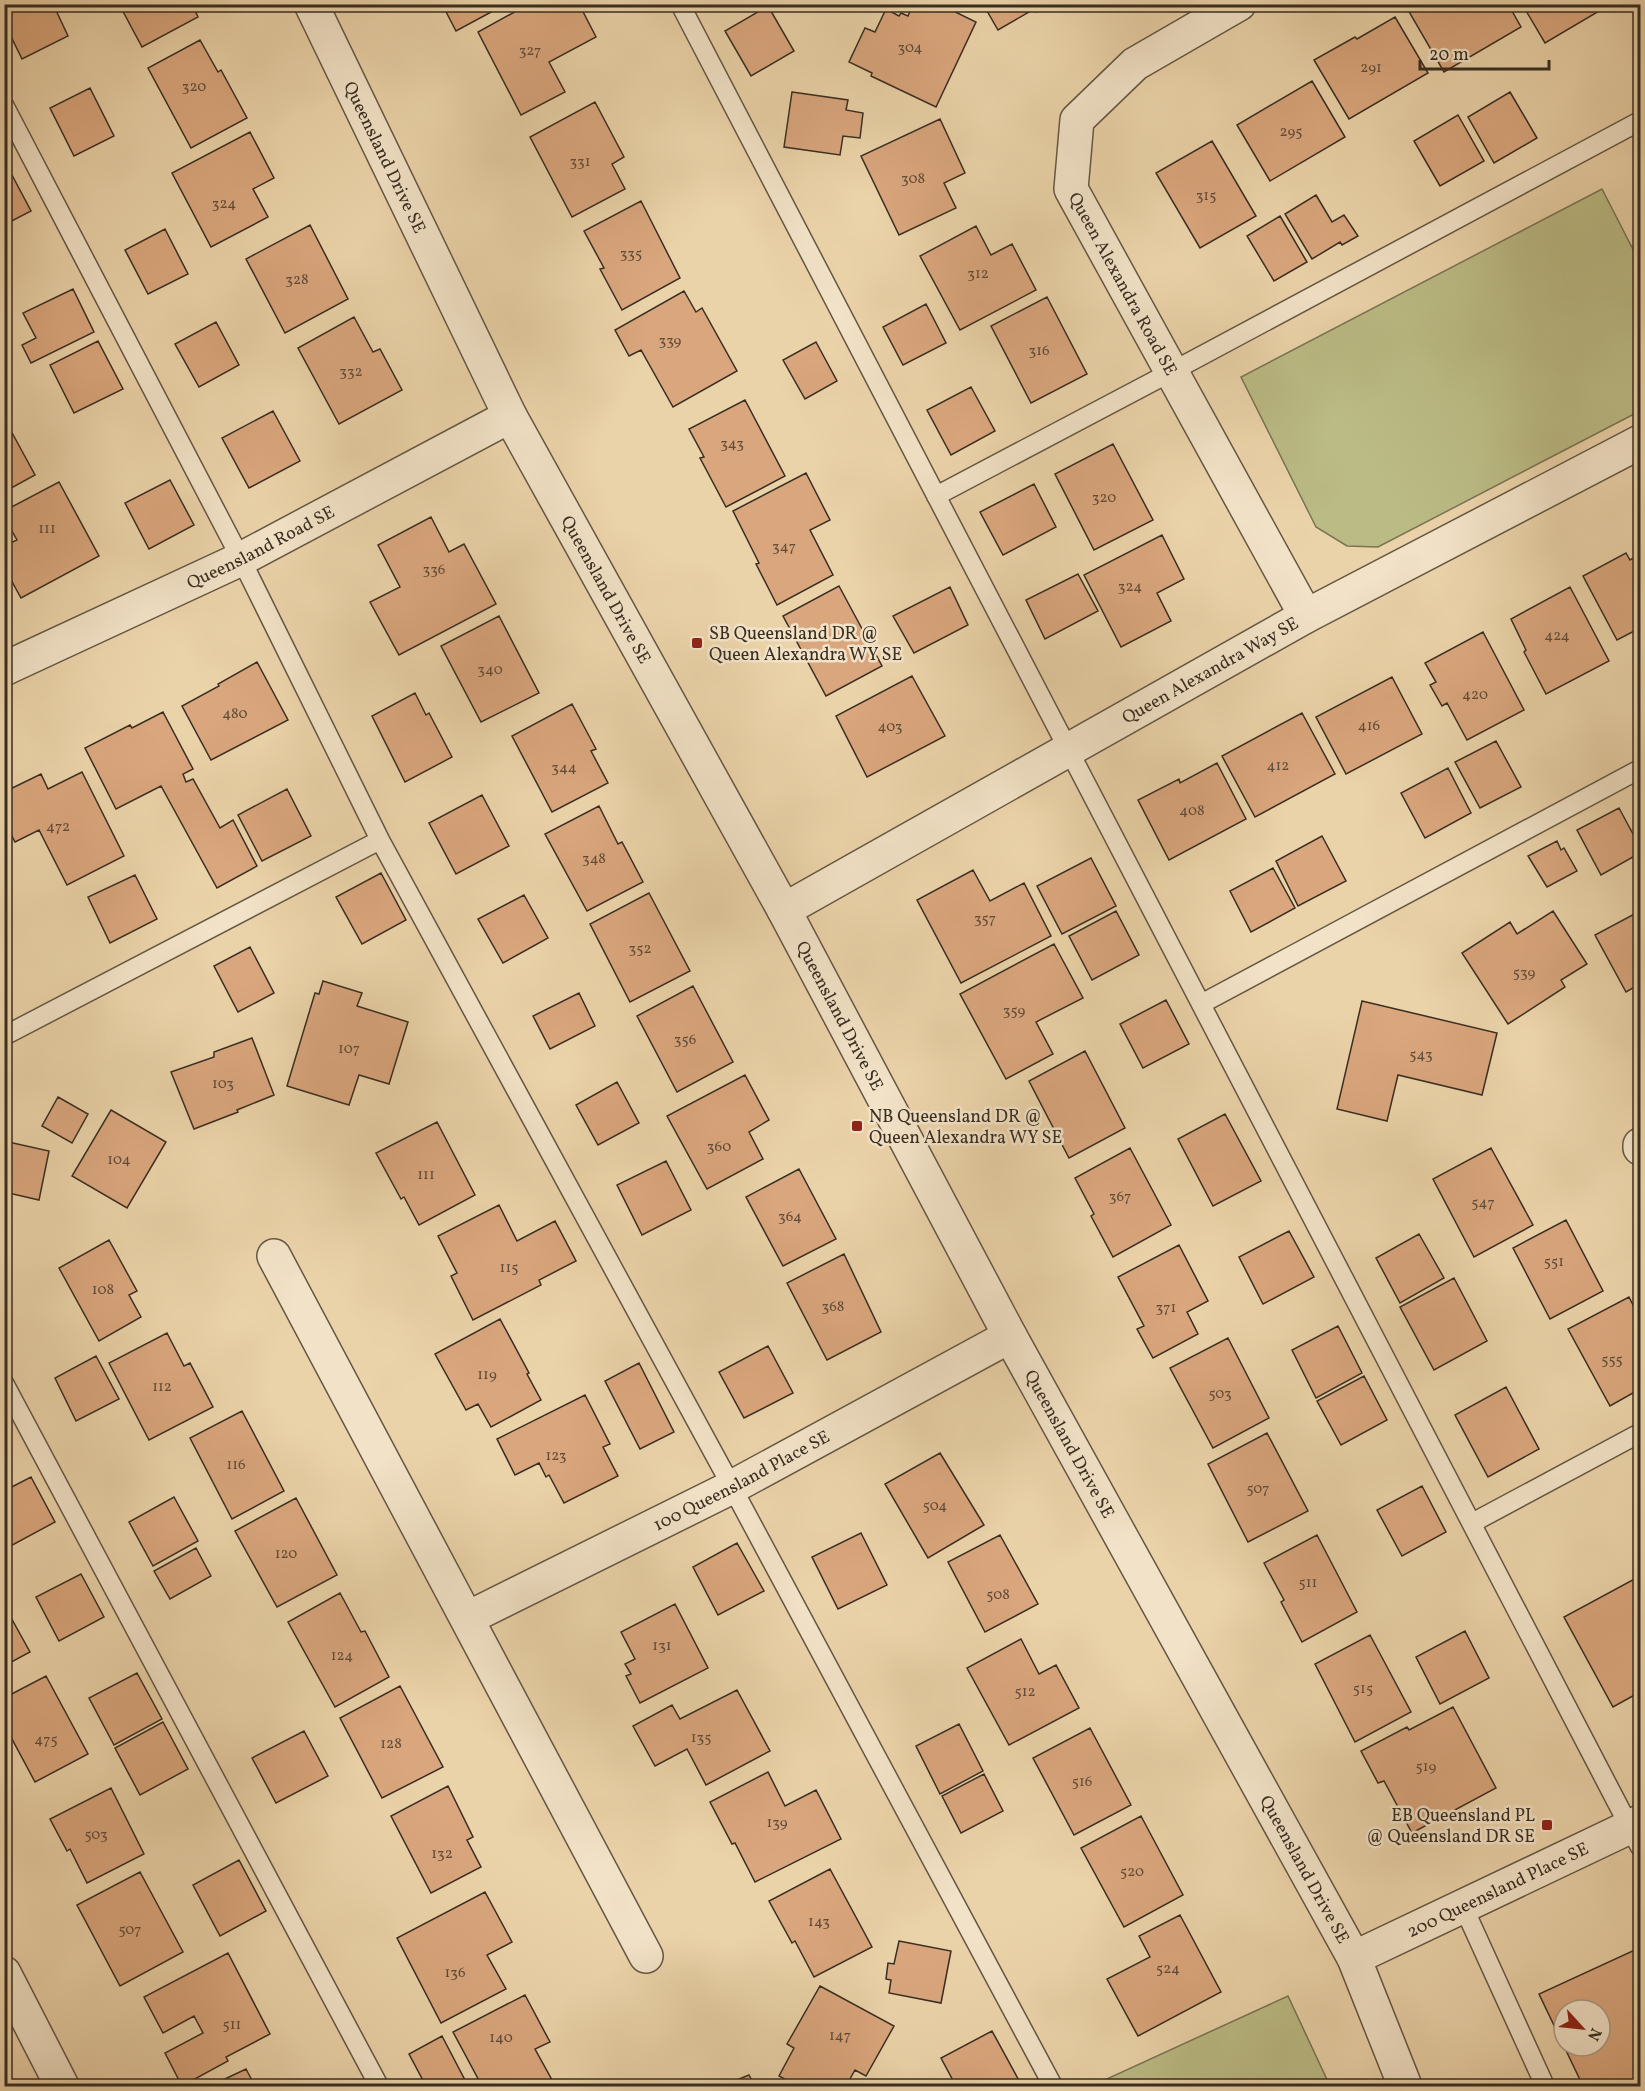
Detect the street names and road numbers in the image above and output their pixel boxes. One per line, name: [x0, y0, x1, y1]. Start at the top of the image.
street label: Queensland Drive SE: [336, 77, 431, 238]
street label: Queen Alexandra Road SE: [1061, 188, 1182, 381]
street label: Queensland Road SE: [183, 500, 340, 596]
street label: Queensland Drive SE: [554, 512, 656, 669]
street label: Queen Alexandra Way SE: [1118, 612, 1304, 731]
street label: Queensland Drive SE: [789, 937, 889, 1096]
street label: Queensland Drive SE: [1017, 1366, 1120, 1524]
street label: 100 Queensland Place SE: [649, 1425, 835, 1538]
street label: Queensland Drive SE: [1252, 1791, 1355, 1949]
street label: 200 Queensland Place SE: [1403, 1837, 1593, 1945]

